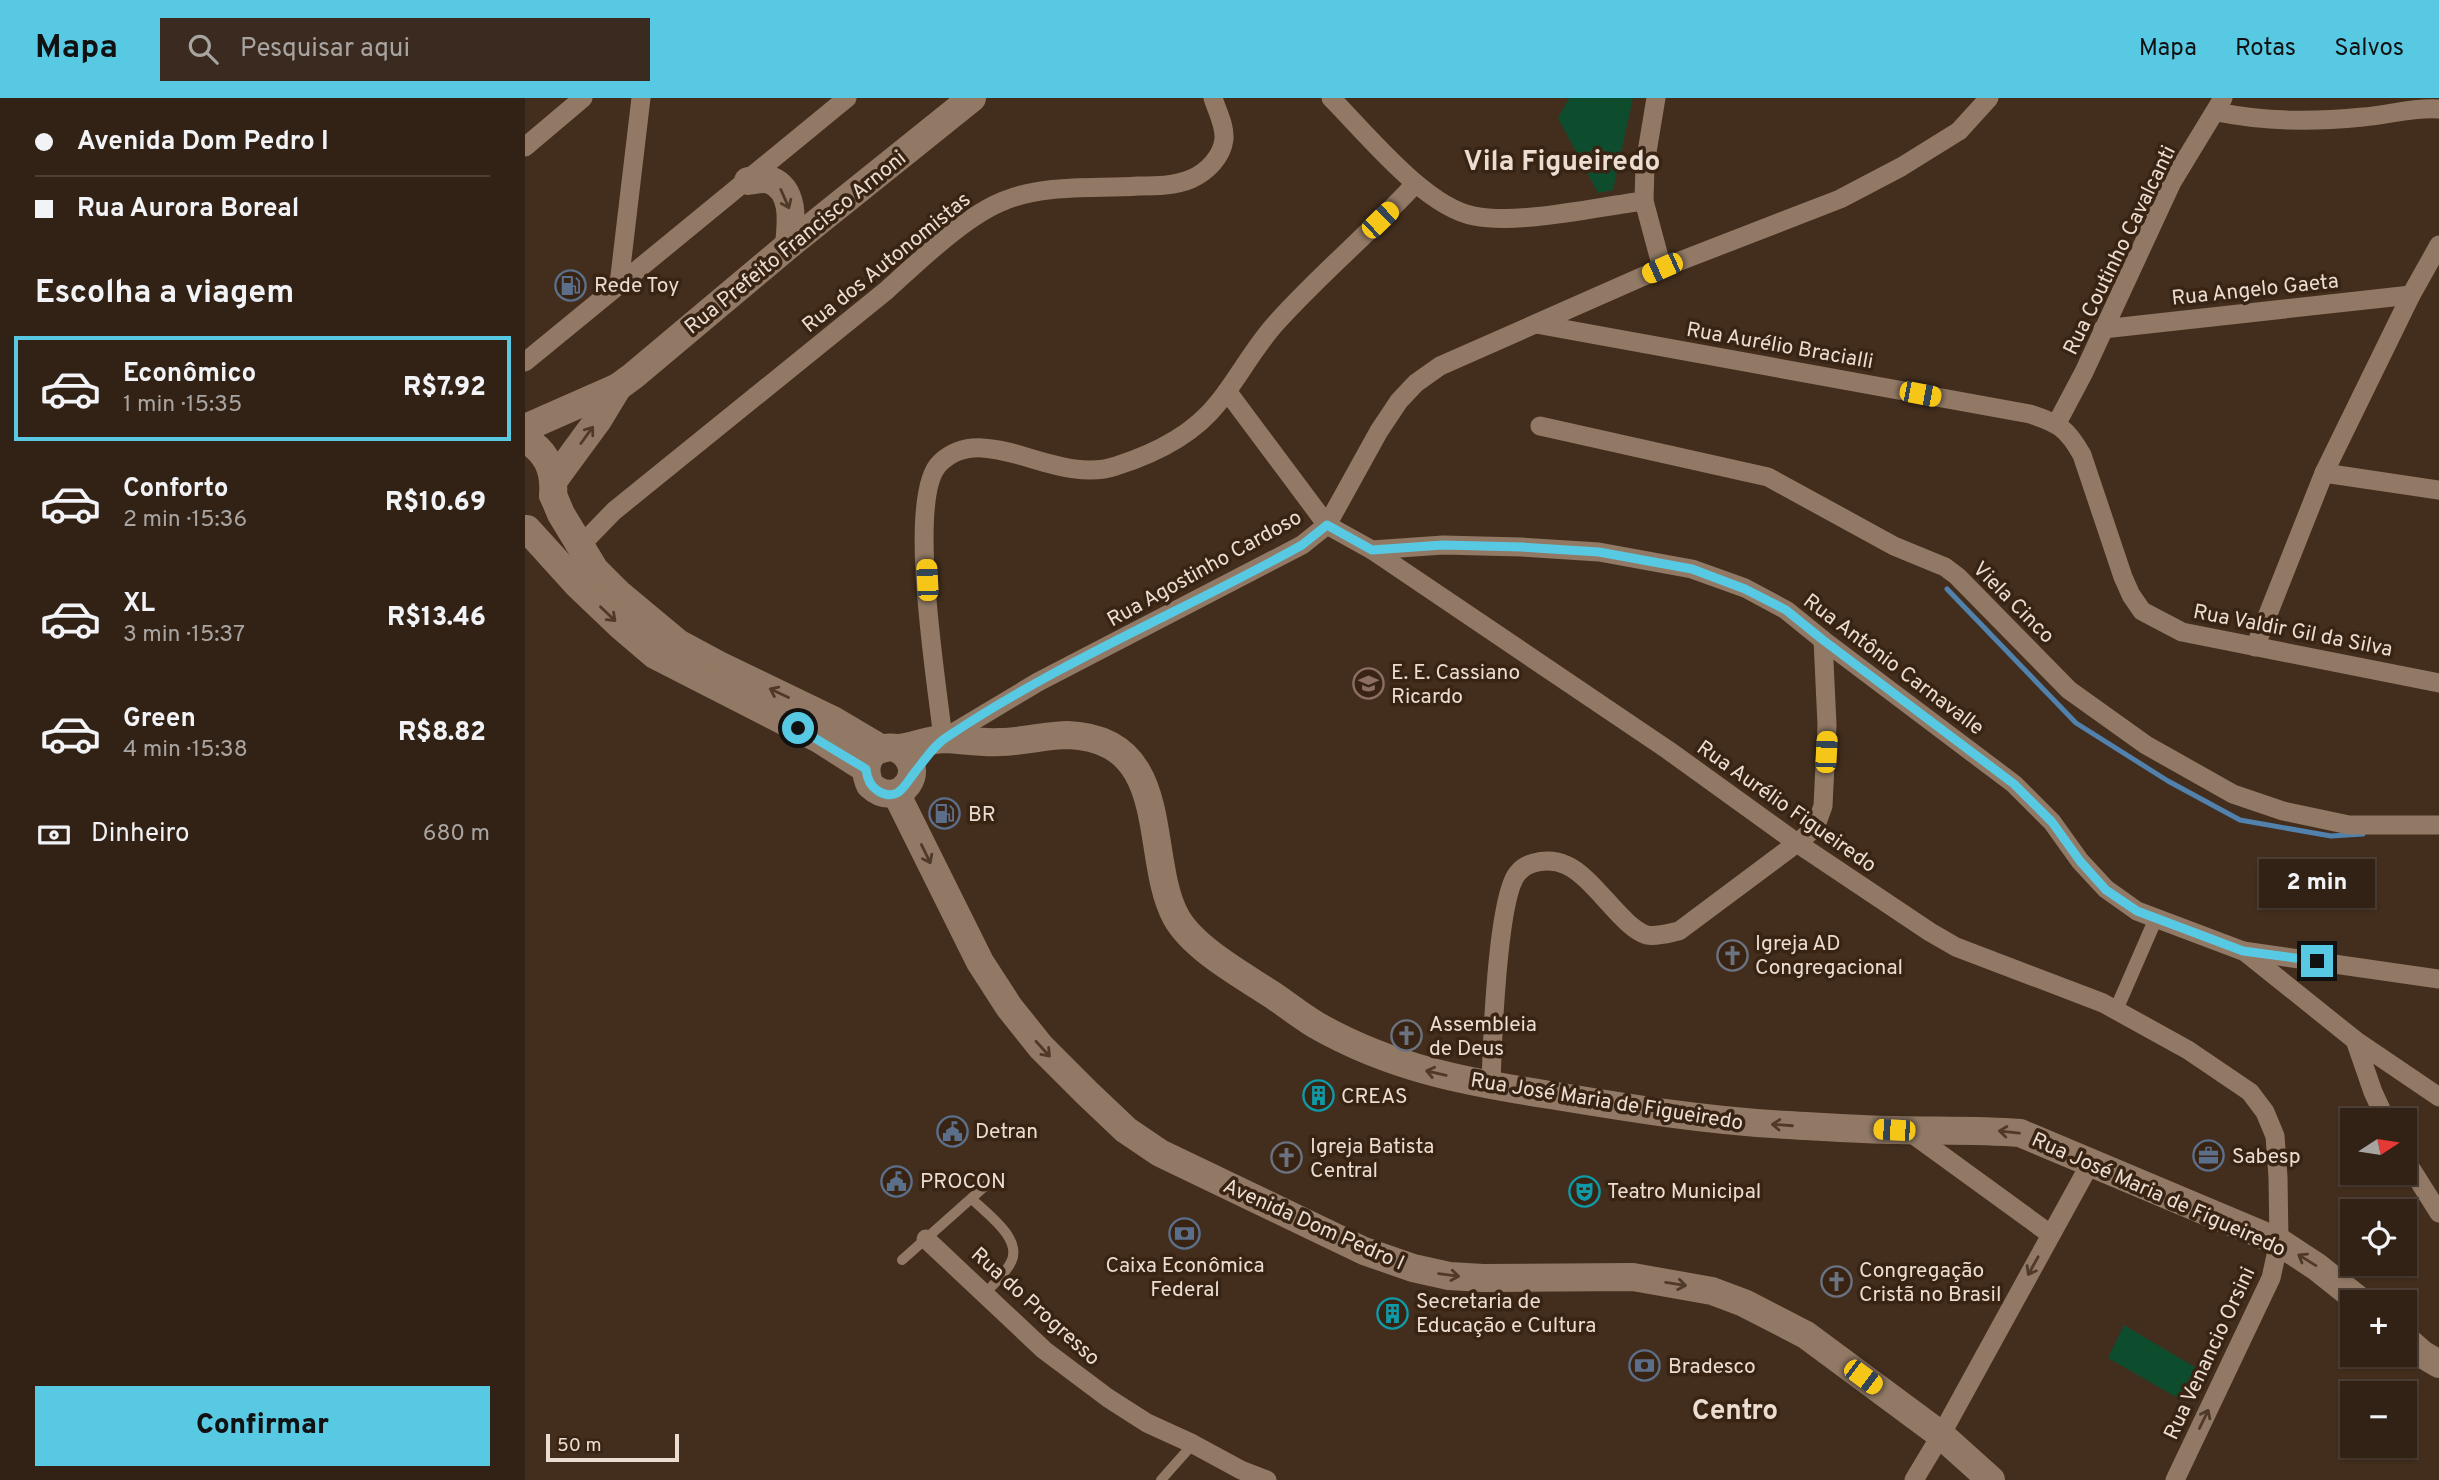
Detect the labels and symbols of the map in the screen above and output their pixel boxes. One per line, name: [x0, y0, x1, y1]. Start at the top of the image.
street label: Rua Coutinho Cavalcanti: [2058, 141, 2183, 360]
street label: Rua Prefeito Francisco Arnoni: [680, 145, 912, 341]
district label: Vila Figueiredo: [1464, 145, 1660, 181]
street label: Rua dos Autonomistas: [797, 187, 977, 340]
one-way arrow: [780, 188, 793, 209]
car: [1358, 198, 1403, 242]
car: [1639, 250, 1686, 286]
fuel station icon: Rede Toy: [554, 268, 588, 302]
street label: Rua Angelo Gaeta: [2170, 268, 2340, 313]
place label: Rede Toy: [594, 273, 679, 300]
street label: Rua Aurélio Bracialli: [1684, 317, 1875, 376]
car: [1898, 380, 1943, 408]
one-way arrow: [580, 426, 595, 445]
street label: Rua Agostinho Cardoso: [1103, 505, 1307, 634]
street label: Viela Cinco: [1966, 556, 2060, 650]
car: [916, 558, 939, 602]
street label: Rua Antônio Carnavalle: [1797, 588, 1989, 742]
street label: Rua Valdir Gil da Silva: [2191, 599, 2395, 664]
one-way arrow: [599, 605, 616, 622]
place label: E. E. Cassiano Ricardo: [1391, 660, 1520, 711]
school or university icon: E. E. Cassiano Ricardo: [1351, 667, 1385, 701]
one-way arrow: [768, 686, 790, 699]
route start: [782, 712, 814, 744]
car: [1815, 730, 1838, 774]
street label: Rua Aurélio Figueiredo: [1691, 735, 1881, 880]
fuel station icon: BR: [928, 797, 962, 831]
place label: BR: [968, 802, 996, 829]
one-way arrow: [920, 843, 934, 864]
callout: 2 min: [2259, 860, 2375, 908]
place label: Igreja AD Congregacional: [1755, 931, 1903, 982]
church icon: Igreja AD Congregacional: [1715, 938, 1749, 972]
route end: [2301, 945, 2333, 977]
place label: Assembleia de Deus: [1429, 1012, 1537, 1063]
church icon: Assembleia de Deus: [1389, 1019, 1423, 1053]
one-way arrow: [1035, 1040, 1051, 1058]
one-way arrow: [1425, 1066, 1448, 1079]
street label: Rua José Maria de Figueiredo: [1469, 1068, 1745, 1137]
building icon: CREAS: [1301, 1079, 1335, 1113]
place label: CREAS: [1341, 1084, 1407, 1111]
north arrow: [2340, 1108, 2417, 1185]
public building icon: Detran: [935, 1114, 969, 1148]
one-way arrow: [1771, 1118, 1793, 1131]
car: [1873, 1118, 1916, 1142]
place label: Detran: [975, 1119, 1038, 1146]
one-way arrow: [1998, 1126, 2021, 1139]
street label: Rua José Maria de Figueiredo: [2027, 1127, 2290, 1264]
place label: Igreja Batista Central: [1310, 1134, 1434, 1185]
office icon: Sabesp: [2192, 1139, 2226, 1173]
church icon: Igreja Batista Central: [1270, 1141, 1304, 1175]
place label: Sabesp: [2232, 1144, 2301, 1171]
public building icon: PROCON: [880, 1164, 914, 1198]
place label: PROCON: [920, 1169, 1006, 1196]
street label: Avenida Dom Pedro I: [1218, 1173, 1408, 1278]
theatre icon: Teatro Municipal: [1567, 1174, 1601, 1208]
place label: Teatro Municipal: [1607, 1179, 1761, 1206]
bank icon: Caixa Econômica Federal: [1168, 1216, 1202, 1250]
street label: Rua do Progresso: [965, 1242, 1105, 1372]
place label: Caixa Econômica Federal: [1105, 1253, 1265, 1304]
one-way arrow: [2298, 1253, 2317, 1268]
one-way arrow: [2026, 1255, 2039, 1276]
place label: Congregação Cristã no Brasil: [1859, 1258, 2001, 1309]
street label: Rua Venancio Orsini: [2158, 1263, 2262, 1444]
church icon: Congregação Cristã no Brasil: [1819, 1265, 1853, 1299]
one-way arrow: [1437, 1269, 1460, 1282]
one-way arrow: [1664, 1278, 1687, 1291]
place label: Secretaria de Educação e Cultura: [1416, 1289, 1596, 1340]
building icon: Secretaria de Educação e Cultura: [1376, 1296, 1410, 1330]
bank icon: Bradesco: [1628, 1349, 1662, 1383]
place label: Bradesco: [1668, 1354, 1756, 1381]
car: [1840, 1356, 1887, 1398]
district label: Centro: [1692, 1394, 1778, 1430]
one-way arrow: [2198, 1409, 2212, 1430]
scale bar: [546, 1431, 679, 1463]

